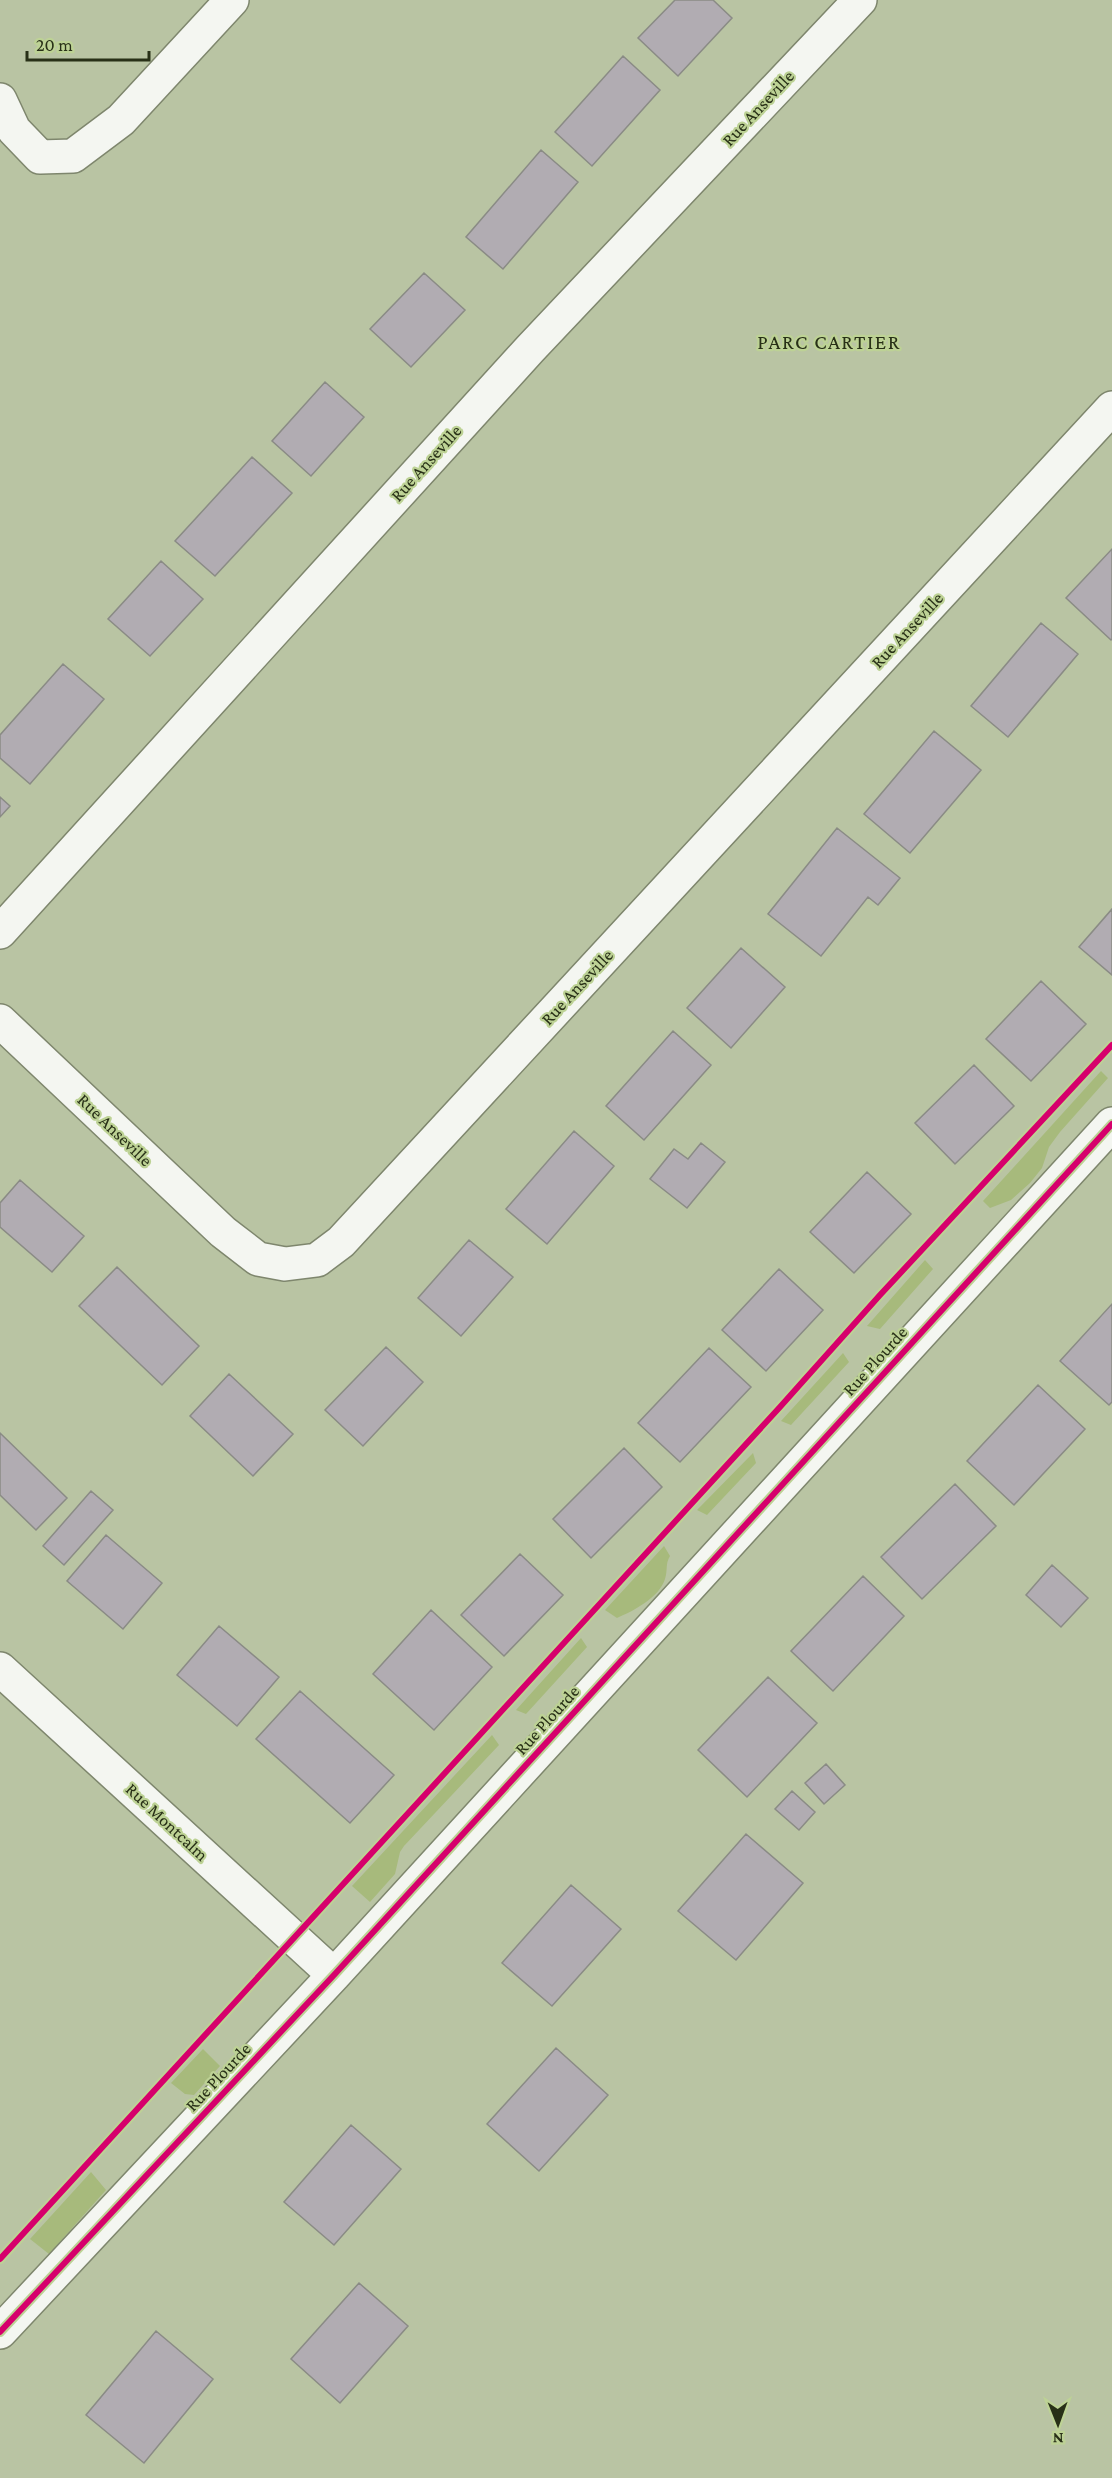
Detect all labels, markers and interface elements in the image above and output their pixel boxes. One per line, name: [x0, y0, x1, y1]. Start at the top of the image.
scale bar: [27, 24, 148, 62]
text: 20 m: [36, 35, 73, 55]
street label: Rue Anseville: [718, 66, 798, 150]
district label: PARC CARTIER: [757, 330, 901, 354]
street label: Rue Anseville: [387, 421, 466, 505]
street label: Rue Anseville: [867, 588, 947, 672]
street label: Rue Anseville: [537, 945, 617, 1029]
street label: Rue Anseville: [74, 1090, 156, 1171]
street label: Rue Plourde: [839, 1322, 911, 1400]
street label: Rue Plourde: [511, 1681, 583, 1759]
street label: Rue Montcalm: [122, 1779, 213, 1865]
street label: Rue Plourde: [181, 2039, 255, 2115]
north arrow: [1028, 2394, 1088, 2454]
text: N: [1053, 2430, 1064, 2447]

